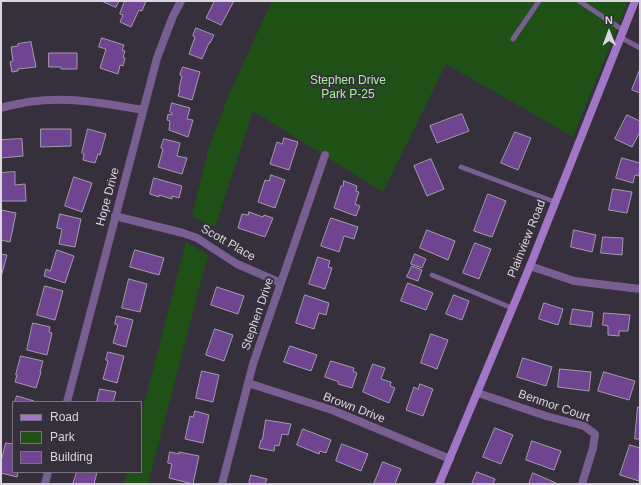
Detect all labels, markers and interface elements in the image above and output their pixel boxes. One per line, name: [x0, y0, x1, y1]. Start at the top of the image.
north arrow: [589, 12, 629, 52]
text: N: [605, 14, 613, 26]
park label: Stephen Drive Park P-25: [310, 74, 386, 102]
street label: Hope Drive: [93, 166, 123, 228]
street label: Plainview Road: [505, 198, 549, 280]
street label: Scott Place: [198, 222, 258, 264]
street label: Stephen Drive: [239, 276, 277, 352]
street label: Benmor Court: [516, 387, 592, 425]
street label: Brown Drive: [321, 390, 387, 426]
legend: [12, 401, 142, 473]
text: Road: [50, 410, 79, 424]
text: Park: [50, 430, 75, 444]
text: Building: [50, 450, 93, 464]

